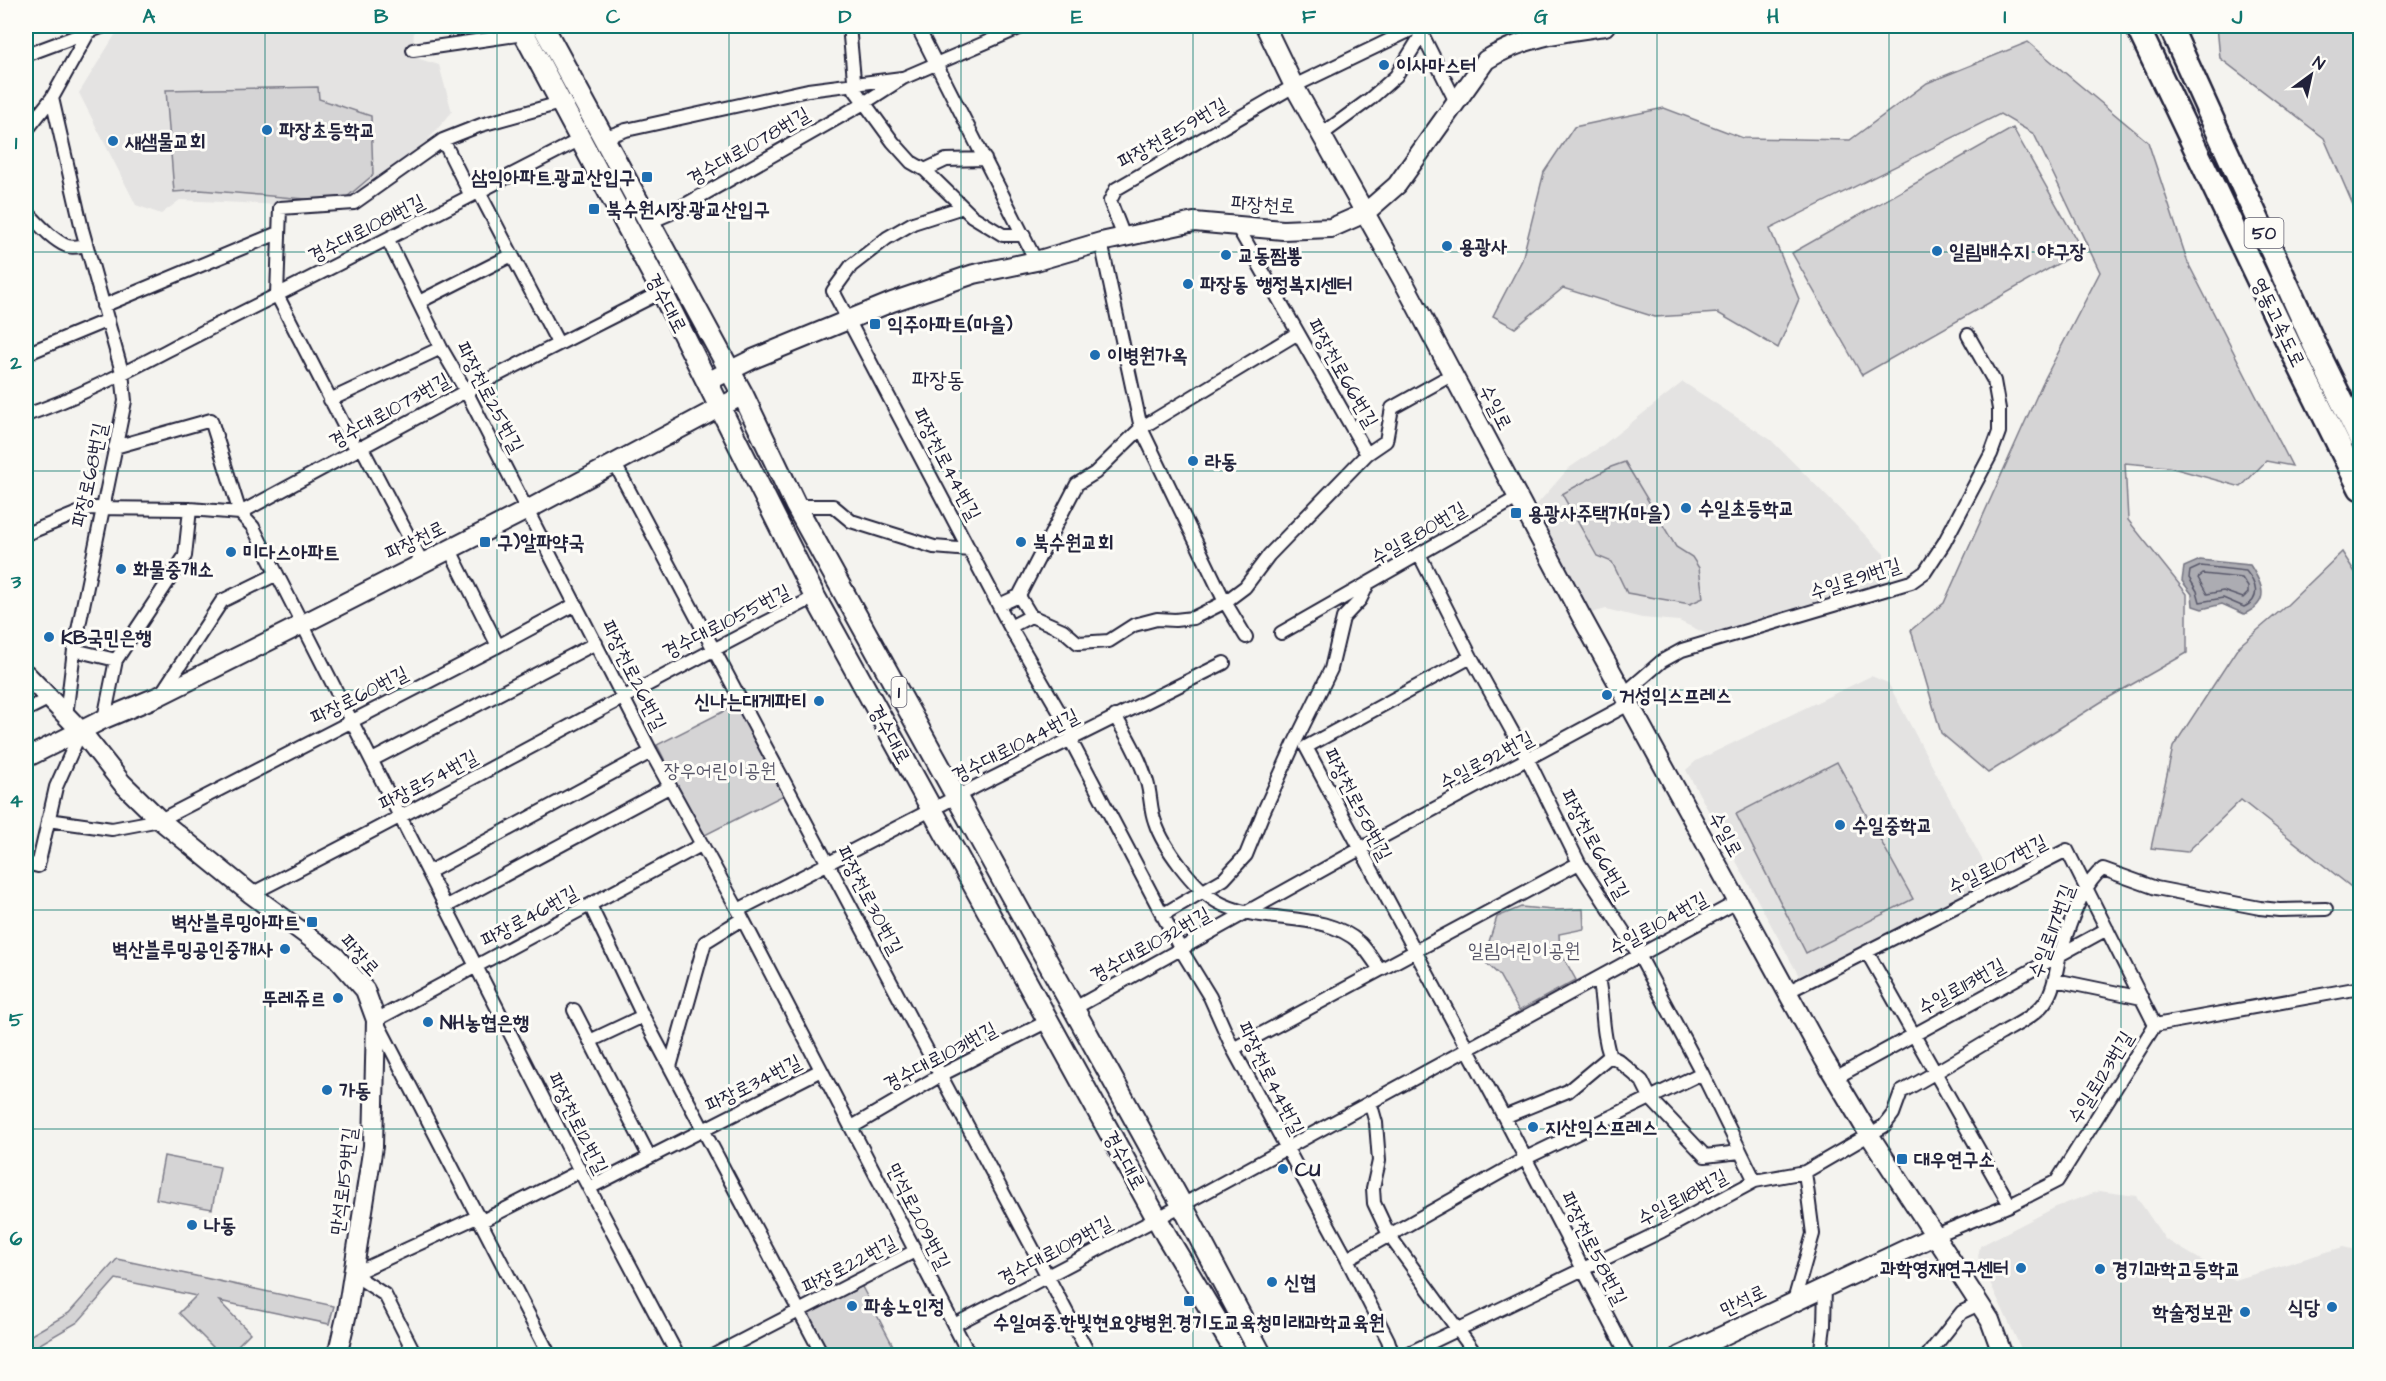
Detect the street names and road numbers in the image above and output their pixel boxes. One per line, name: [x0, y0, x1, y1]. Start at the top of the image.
street label: 파장천로59번길: [1113, 91, 1232, 177]
street label: 경수대로1078번길: [682, 100, 815, 193]
street label: 경수대로1081번길: [303, 188, 430, 270]
street label: 파장천로: [1230, 189, 1296, 221]
road number: 50: [2244, 218, 2284, 248]
street label: 경수대로: [639, 268, 694, 338]
street label: 영동고속도로: [2244, 273, 2312, 372]
street label: 파장천로66번길: [1300, 314, 1385, 433]
street label: 파장천로25번길: [448, 337, 530, 458]
street label: 경수대로1073번길: [324, 366, 455, 456]
street label: 수일로: [1472, 380, 1519, 435]
street label: 파장천로44번길: [905, 403, 988, 526]
street label: 파장로68번길: [65, 420, 115, 530]
street label: 수일로80번길: [1366, 495, 1471, 573]
street label: 파장천로: [380, 514, 450, 568]
street label: 수일로91번길: [1806, 551, 1905, 607]
street label: 경수대로1055번길: [658, 578, 795, 666]
street label: 파장천로26번길: [593, 615, 673, 736]
street label: 파장로60번길: [306, 659, 413, 732]
road number: 1: [892, 677, 906, 707]
street label: 경수대로: [861, 700, 917, 769]
street label: 경수대로1044번길: [947, 702, 1084, 790]
street label: 수일로92번길: [1434, 724, 1539, 797]
street label: 파장로54번길: [374, 743, 483, 819]
street label: 파장천로58번길: [1316, 743, 1399, 866]
street label: 파장천로66번길: [1552, 785, 1636, 904]
street label: 수일로: [1701, 807, 1749, 862]
street label: 수일로107번길: [1943, 828, 2052, 902]
street label: 파장천로30번길: [829, 841, 909, 960]
street label: 파장로46번길: [476, 879, 583, 955]
street label: 수일로117번길: [2022, 881, 2082, 982]
street label: 수일로104번길: [1604, 885, 1713, 963]
street label: 경수대로1032번길: [1085, 900, 1216, 989]
street label: 파장로: [333, 928, 386, 983]
street label: 수일로113번길: [1913, 951, 2010, 1022]
street label: 경수대로1031번길: [879, 1015, 1002, 1098]
street label: 파장천로44번길: [1230, 1017, 1311, 1140]
street label: 수일로123번길: [2061, 1026, 2140, 1129]
street label: 파장로34번길: [701, 1048, 806, 1120]
street label: 파장천로12번길: [540, 1068, 615, 1179]
street label: 만석로159번길: [323, 1126, 365, 1237]
street label: 경수대로: [1096, 1126, 1152, 1195]
street label: 만석로209번길: [879, 1158, 957, 1274]
street label: 수일로118번길: [1632, 1162, 1733, 1233]
street label: 파장천로58번길: [1553, 1187, 1634, 1310]
street label: 경수대로1019번길: [993, 1209, 1118, 1293]
street label: 파장로22번길: [797, 1228, 902, 1302]
street label: 만석로: [1716, 1278, 1771, 1324]

